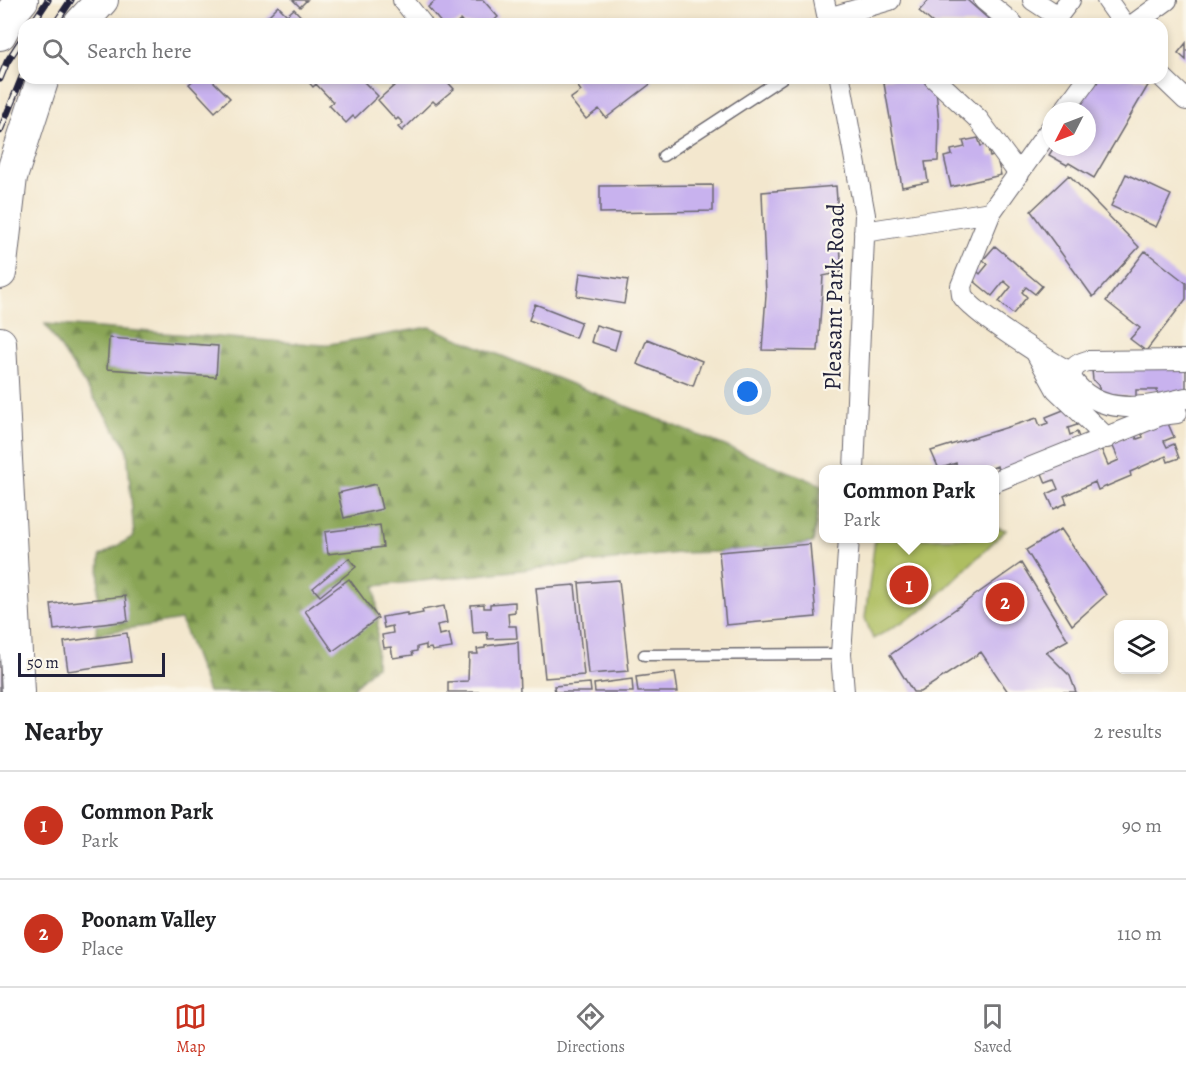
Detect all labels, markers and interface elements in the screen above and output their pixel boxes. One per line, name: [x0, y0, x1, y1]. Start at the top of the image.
search box: [18, 18, 1168, 84]
icon: search: [39, 35, 72, 68]
text: Search here: [87, 36, 192, 66]
north arrow: [1042, 102, 1096, 156]
street label: Pleasant Park Road: [816, 203, 852, 391]
your location: [733, 377, 762, 406]
popup: [819, 465, 999, 543]
text: Common Park: [843, 476, 975, 506]
text: Park: [843, 506, 881, 533]
pin: 1: [890, 562, 928, 608]
pin: 2: [986, 580, 1024, 624]
map controls: [1114, 620, 1168, 674]
button: layers: [1114, 620, 1168, 674]
scale bar: [18, 650, 165, 678]
text: 50 m: [27, 652, 59, 674]
text: Nearby: [24, 714, 103, 749]
text: 2 results: [1094, 718, 1162, 745]
text: Common Park: [81, 797, 213, 827]
text: 1: [40, 812, 47, 839]
text: 90 m: [1122, 812, 1162, 839]
text: Park: [81, 827, 119, 854]
text: Poonam Valley: [81, 905, 216, 935]
text: 2: [39, 920, 48, 947]
text: 110 m: [1117, 920, 1162, 947]
text: Place: [81, 935, 123, 962]
tab: Map: [174, 1000, 207, 1058]
tab: Directions: [556, 1000, 625, 1058]
tab: Saved: [974, 1000, 1012, 1058]

